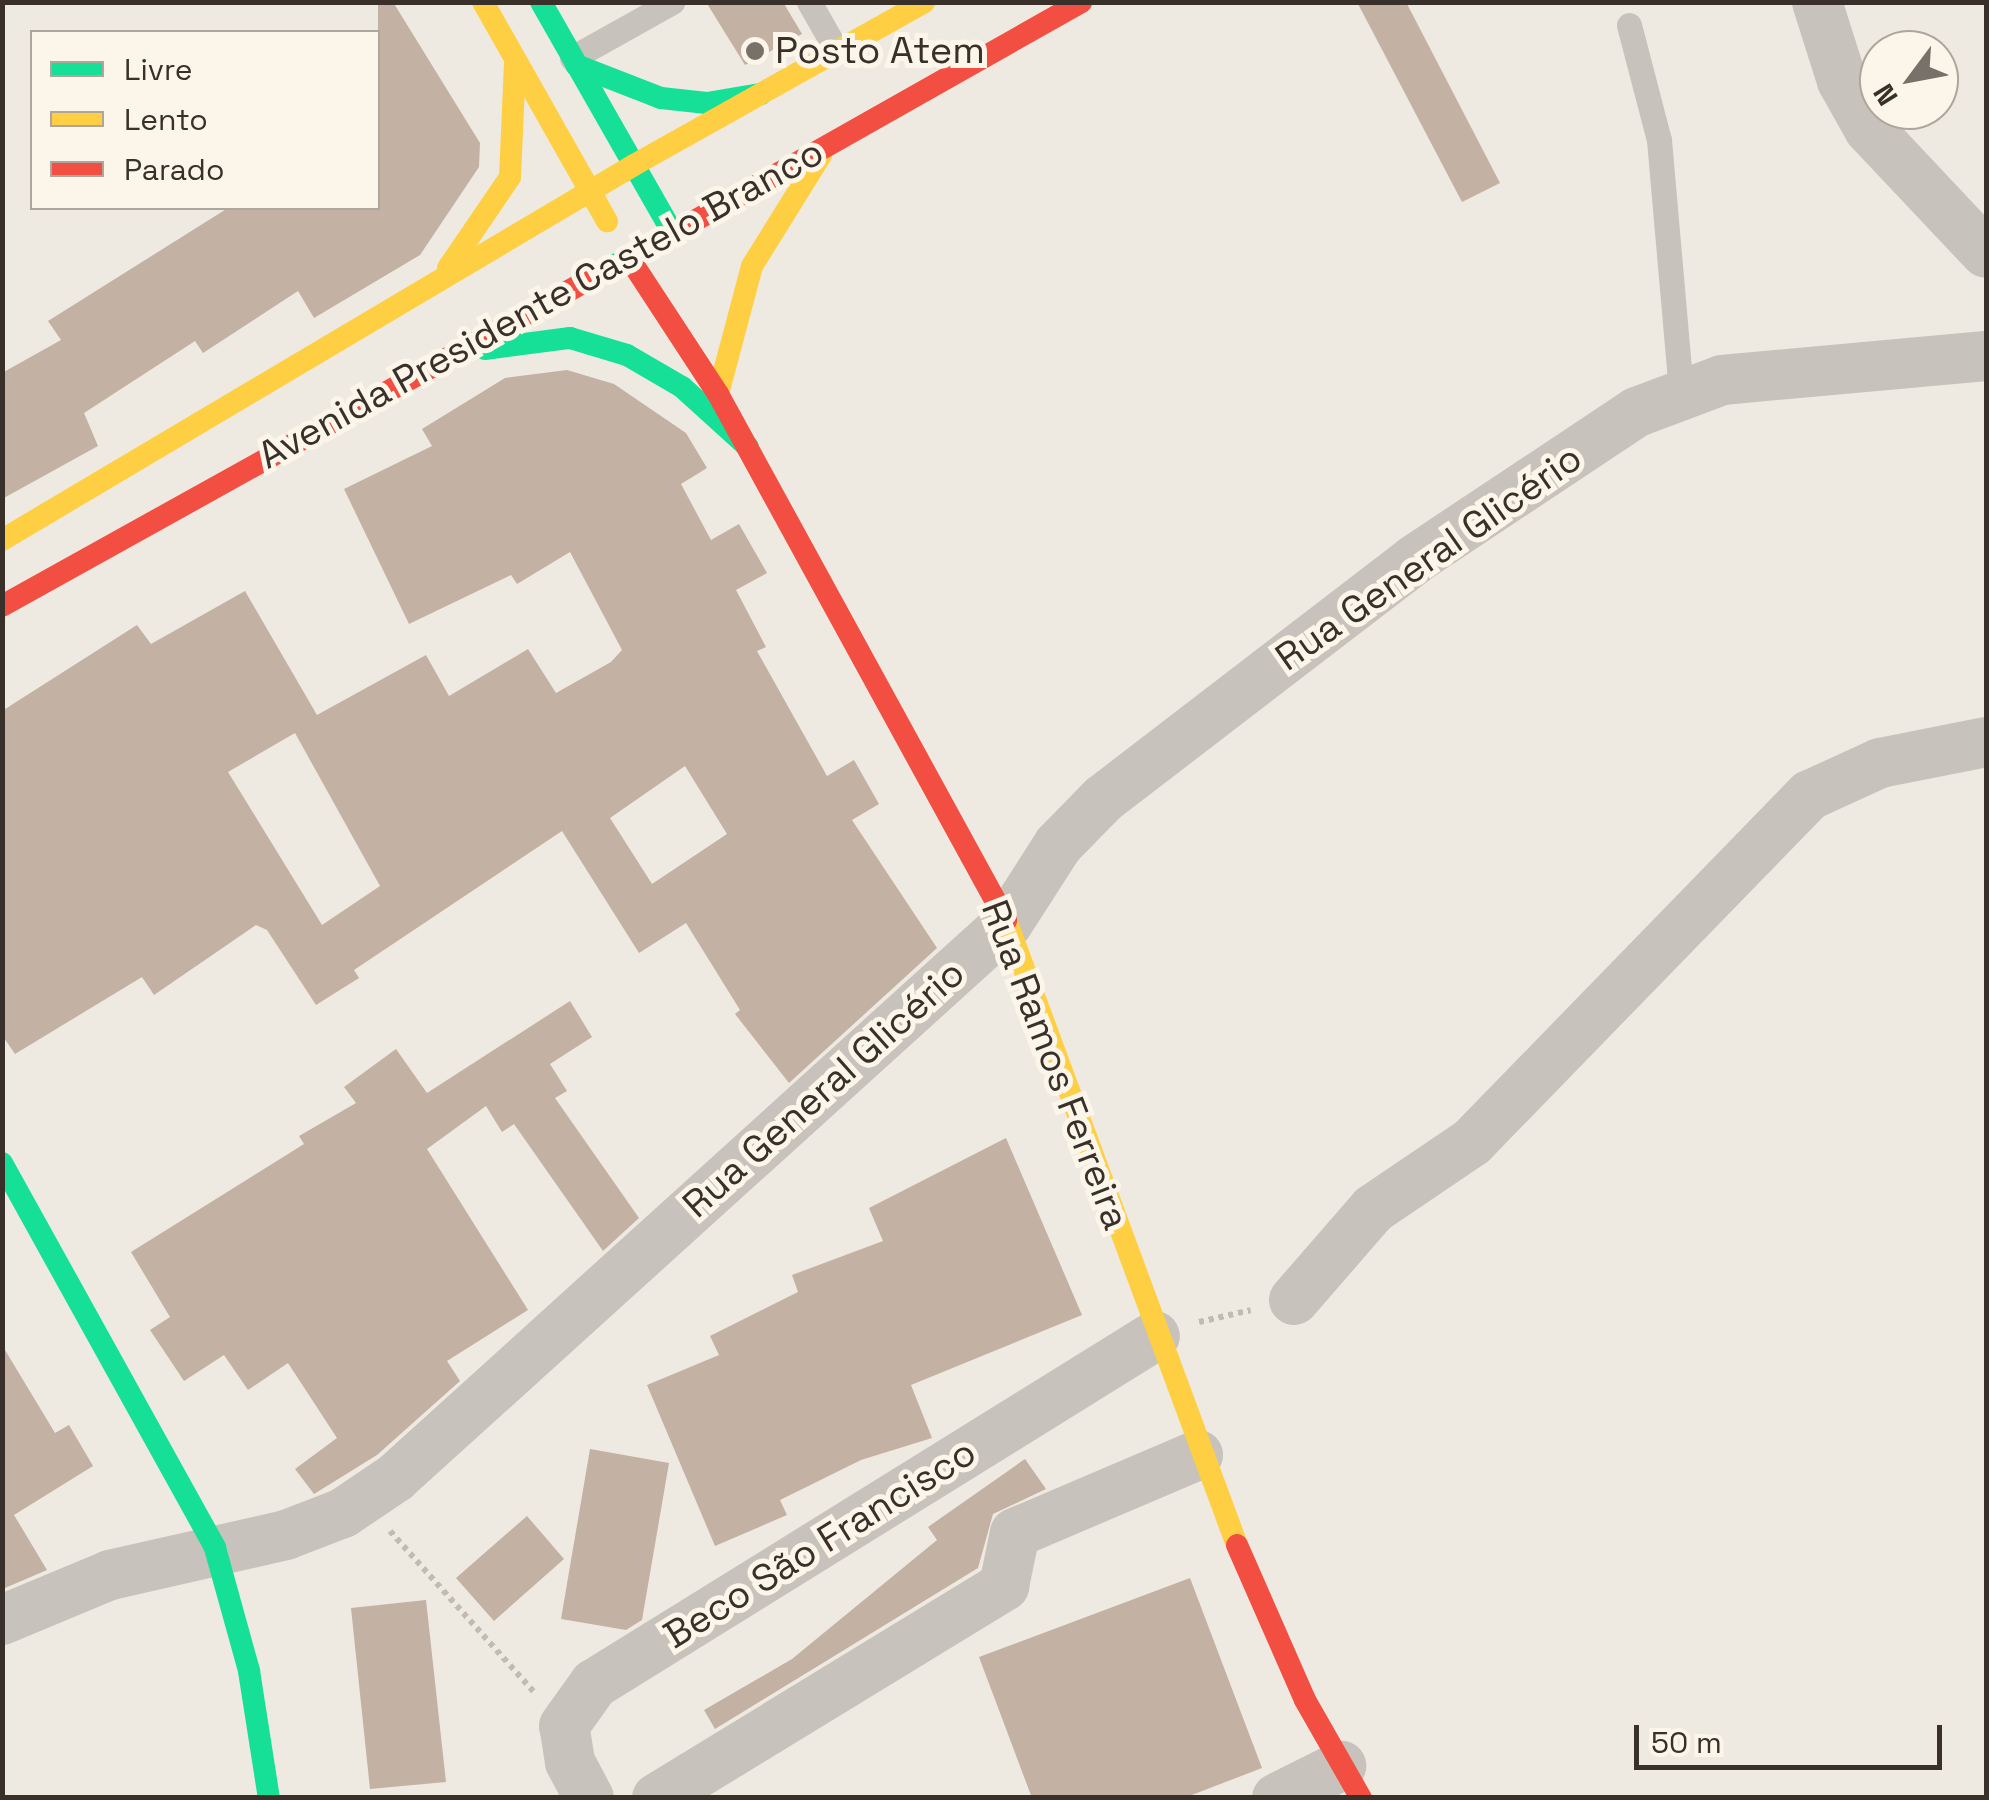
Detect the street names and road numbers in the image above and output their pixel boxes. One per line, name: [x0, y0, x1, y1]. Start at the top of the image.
street label: Avenida Presidente Castelo Branco: [251, 129, 831, 479]
street label: Rua General Glicério: [1267, 435, 1591, 681]
street label: Rua Ramos Ferreira: [971, 894, 1139, 1236]
street label: Rua General Glicério: [674, 951, 974, 1227]
street label: Beco São Francisco: [656, 1430, 984, 1658]

